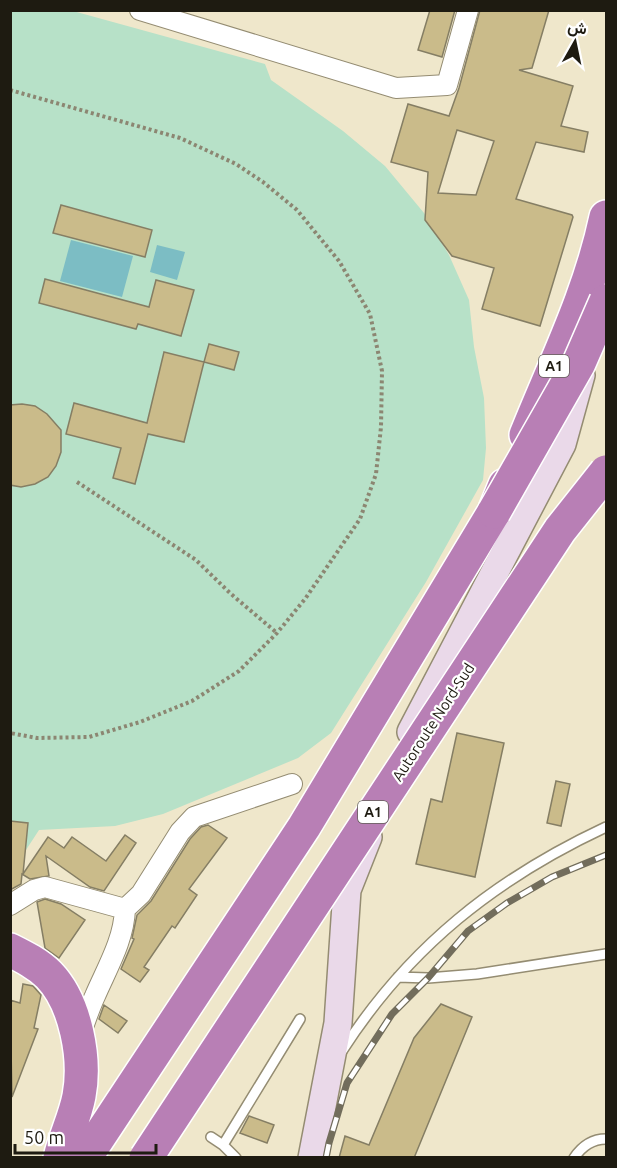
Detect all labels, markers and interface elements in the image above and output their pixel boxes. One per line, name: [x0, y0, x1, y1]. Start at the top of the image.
north arrow: [545, 12, 605, 72]
text: ش: [566, 17, 588, 39]
road number: A1: [539, 355, 569, 377]
street label: Autoroute Nord-Sud: [389, 660, 477, 784]
road number: A1: [358, 801, 388, 823]
scale bar: [15, 1117, 156, 1155]
text: 50 m: [24, 1127, 64, 1147]

